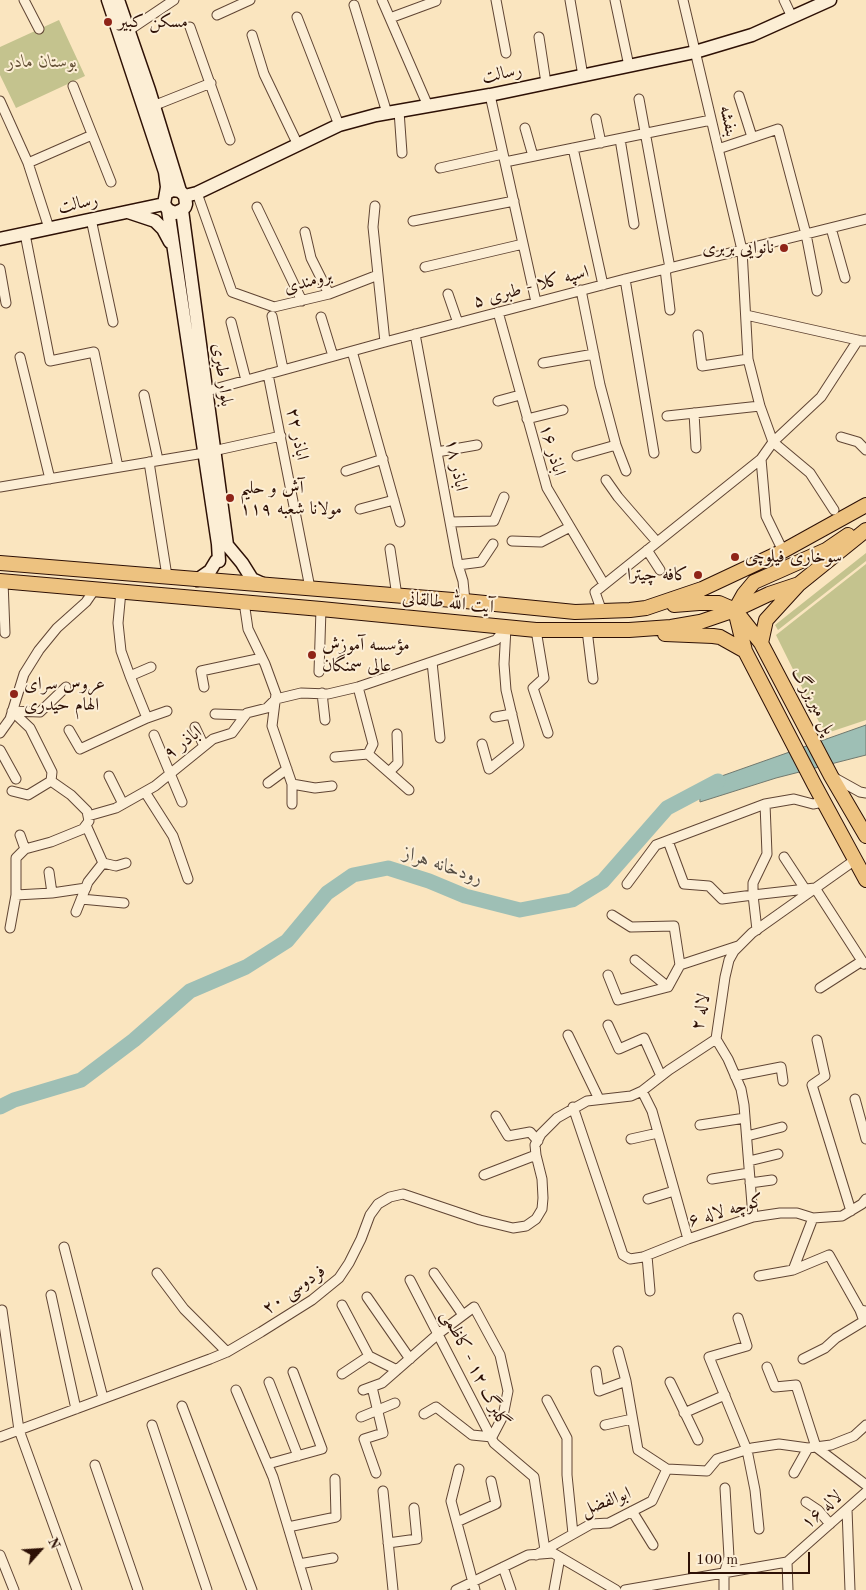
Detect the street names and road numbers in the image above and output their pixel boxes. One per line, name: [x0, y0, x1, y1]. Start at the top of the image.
street label: رسالت: [480, 60, 524, 88]
street label: بنفشه: [714, 103, 742, 139]
street label: رسالت: [56, 189, 100, 219]
street label: اسپه کلا - طبری ۵: [471, 261, 591, 313]
street label: برومندی: [281, 265, 335, 299]
street label: بلوار طبری: [207, 342, 237, 408]
street label: اباذر ۲۲: [281, 406, 313, 462]
street label: اباذر ۱۶: [534, 422, 570, 478]
street label: اباذر ۱۸: [440, 437, 472, 493]
street label: آیت الله طالقانی: [401, 587, 495, 619]
street label: پل میربزرگ: [786, 664, 840, 738]
street label: اباذر ۹: [160, 722, 206, 764]
street label: لاله ۲: [687, 992, 715, 1032]
street label: کوچه لاله ۶: [686, 1190, 766, 1232]
street label: فردوسی ۲۰: [258, 1260, 330, 1320]
street label: گلبرگ ۱۲ - کاظمی: [436, 1307, 514, 1431]
street label: ابوالفضل: [578, 1483, 634, 1521]
street label: لاله ۱۶: [797, 1486, 847, 1534]

